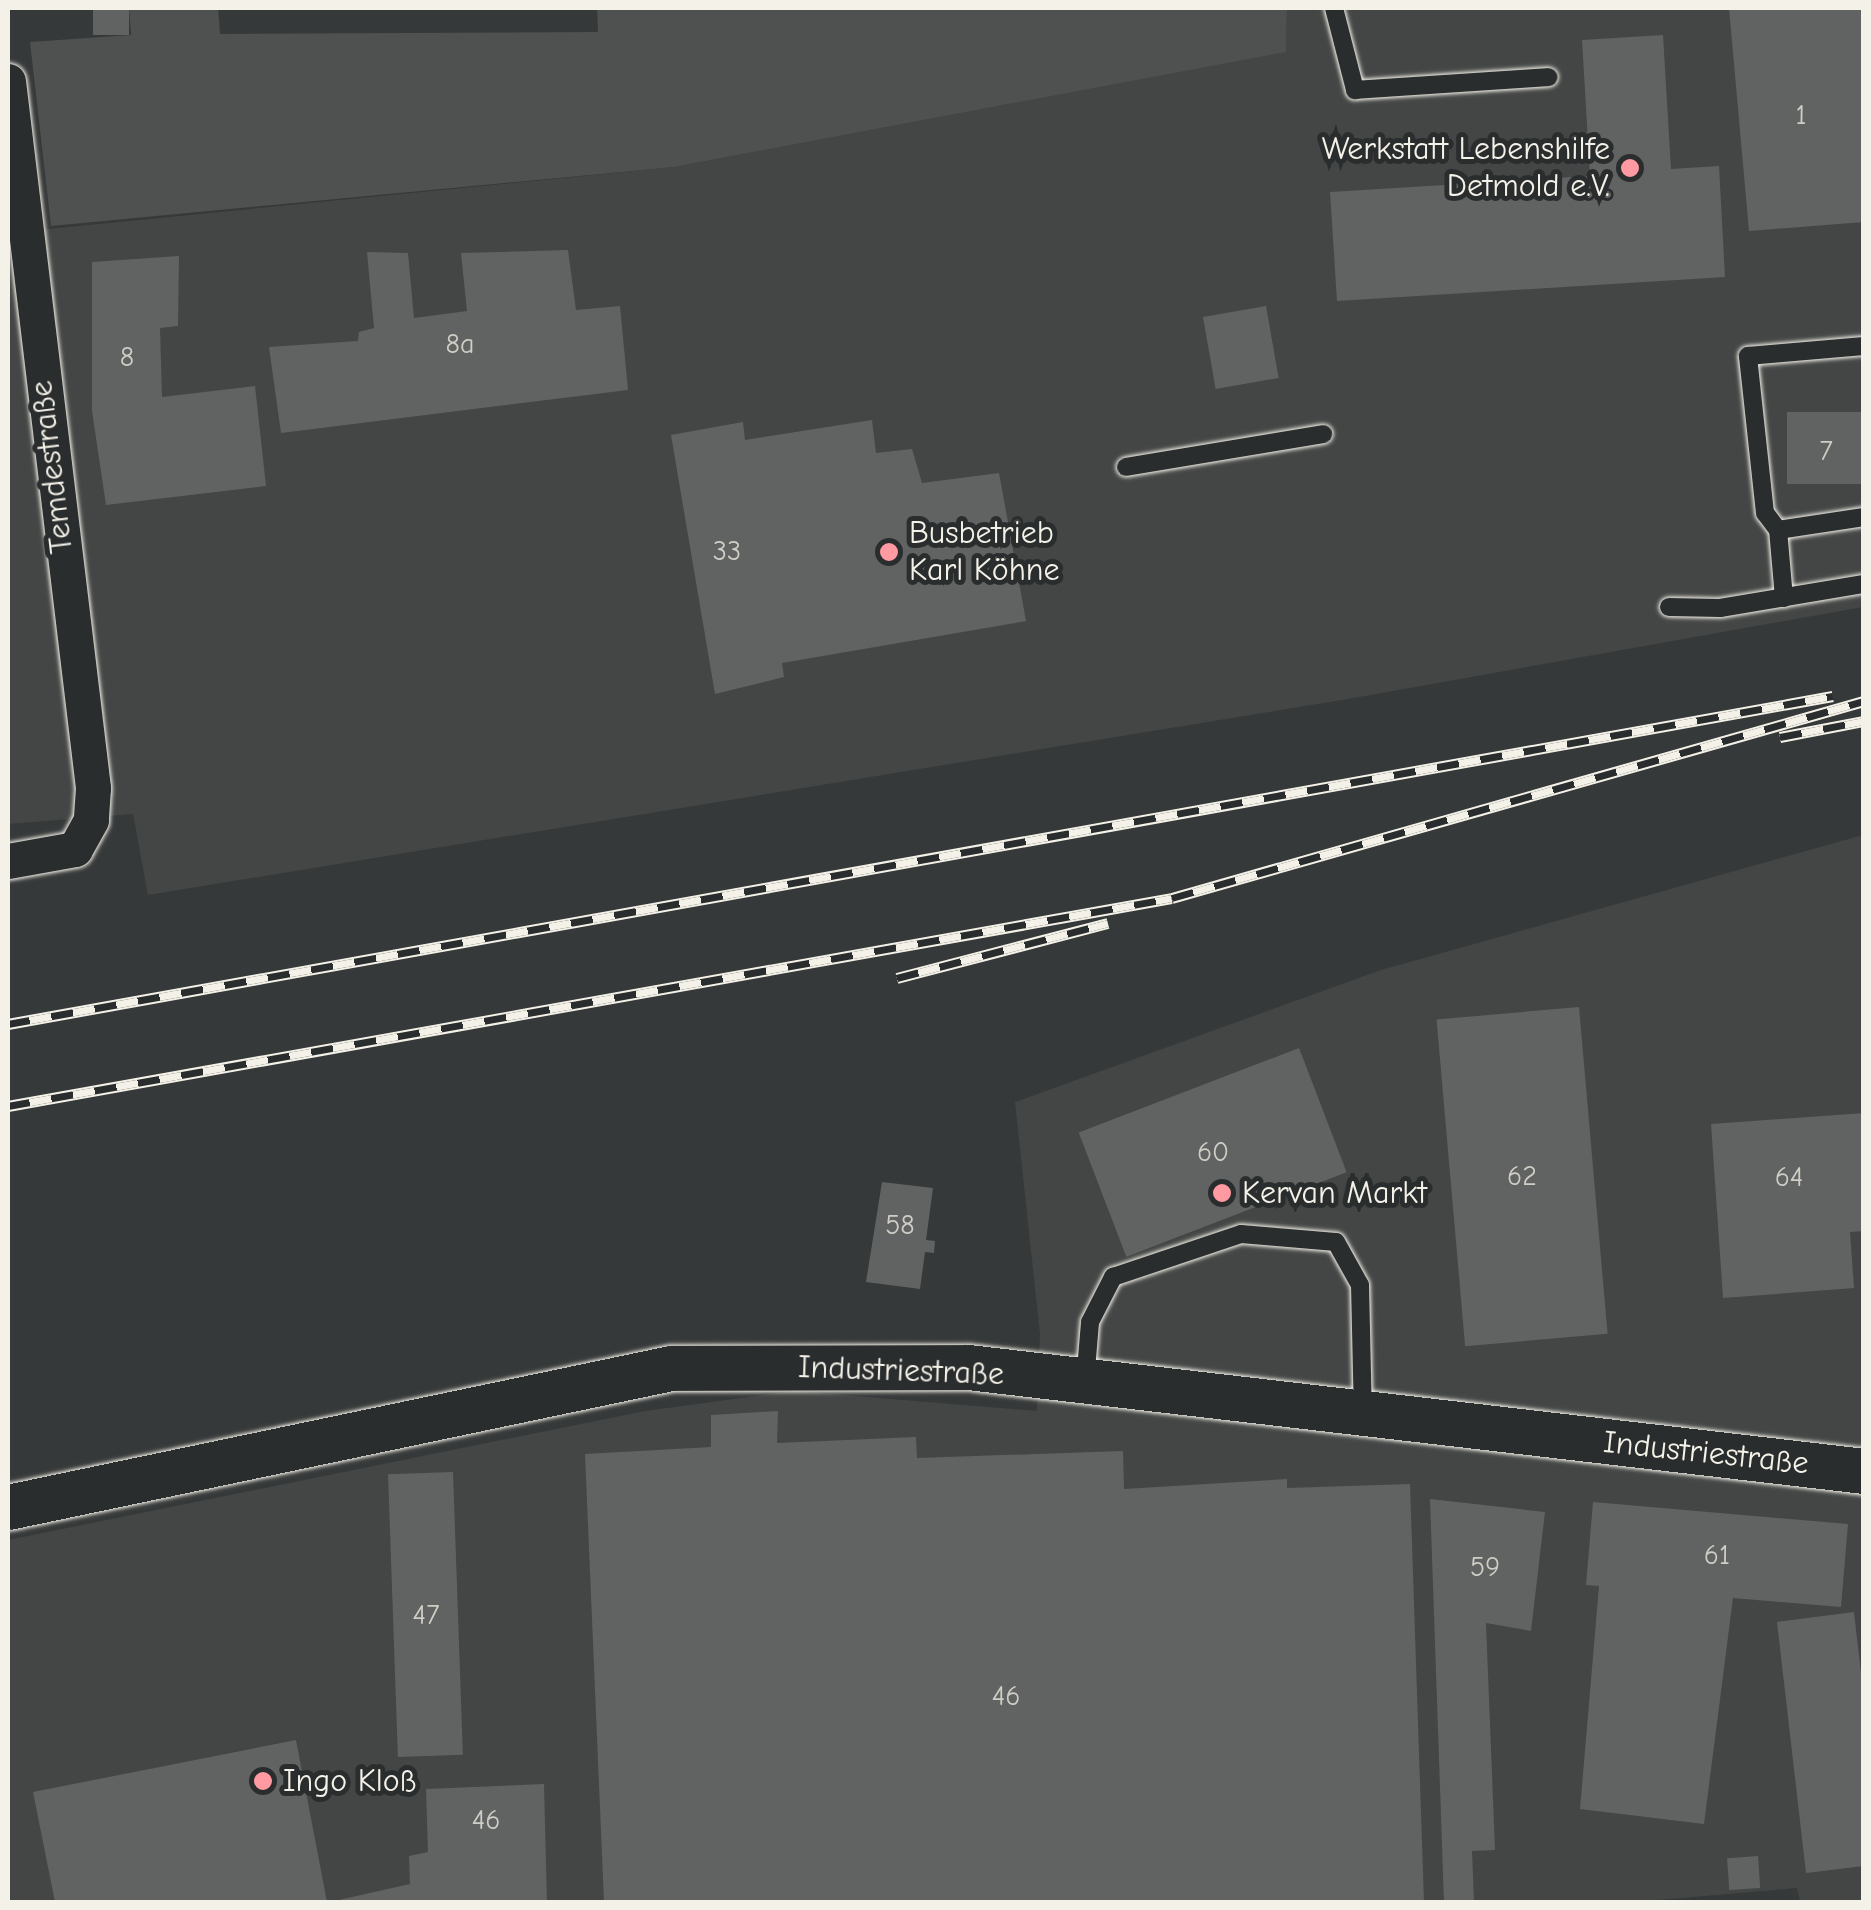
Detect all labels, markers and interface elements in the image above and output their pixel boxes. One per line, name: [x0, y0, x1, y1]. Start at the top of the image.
house number: 1: [1795, 98, 1807, 132]
place label: Werkstatt Lebenshilfe Detmold e.V.: [1322, 131, 1610, 206]
marker: Werkstatt Lebenshilfe Detmold e.V.: [1619, 157, 1641, 179]
house number: 8a: [446, 327, 474, 361]
house number: 8: [120, 340, 134, 374]
street label: Temdestraße: [22, 379, 82, 555]
house number: 7: [1819, 434, 1833, 468]
place label: Busbetrieb Karl Köhne: [909, 515, 1060, 590]
house number: 33: [713, 534, 741, 568]
marker: Busbetrieb Karl Köhne: [878, 541, 900, 563]
house number: 60: [1197, 1135, 1229, 1169]
house number: 62: [1507, 1159, 1537, 1193]
house number: 64: [1775, 1160, 1803, 1194]
place label: Kervan Markt: [1242, 1174, 1427, 1212]
marker: Kervan Markt: [1211, 1182, 1233, 1204]
house number: 58: [885, 1208, 915, 1242]
street label: Industriestraße: [797, 1348, 1005, 1394]
street label: Industriestraße: [1602, 1423, 1810, 1483]
house number: 61: [1704, 1538, 1730, 1572]
house number: 59: [1470, 1550, 1500, 1584]
house number: 47: [413, 1598, 439, 1632]
house number: 46: [992, 1679, 1020, 1713]
place label: Ingo Kloß: [283, 1762, 417, 1800]
marker: Ingo Kloß: [252, 1770, 274, 1792]
house number: 46: [472, 1803, 500, 1837]

